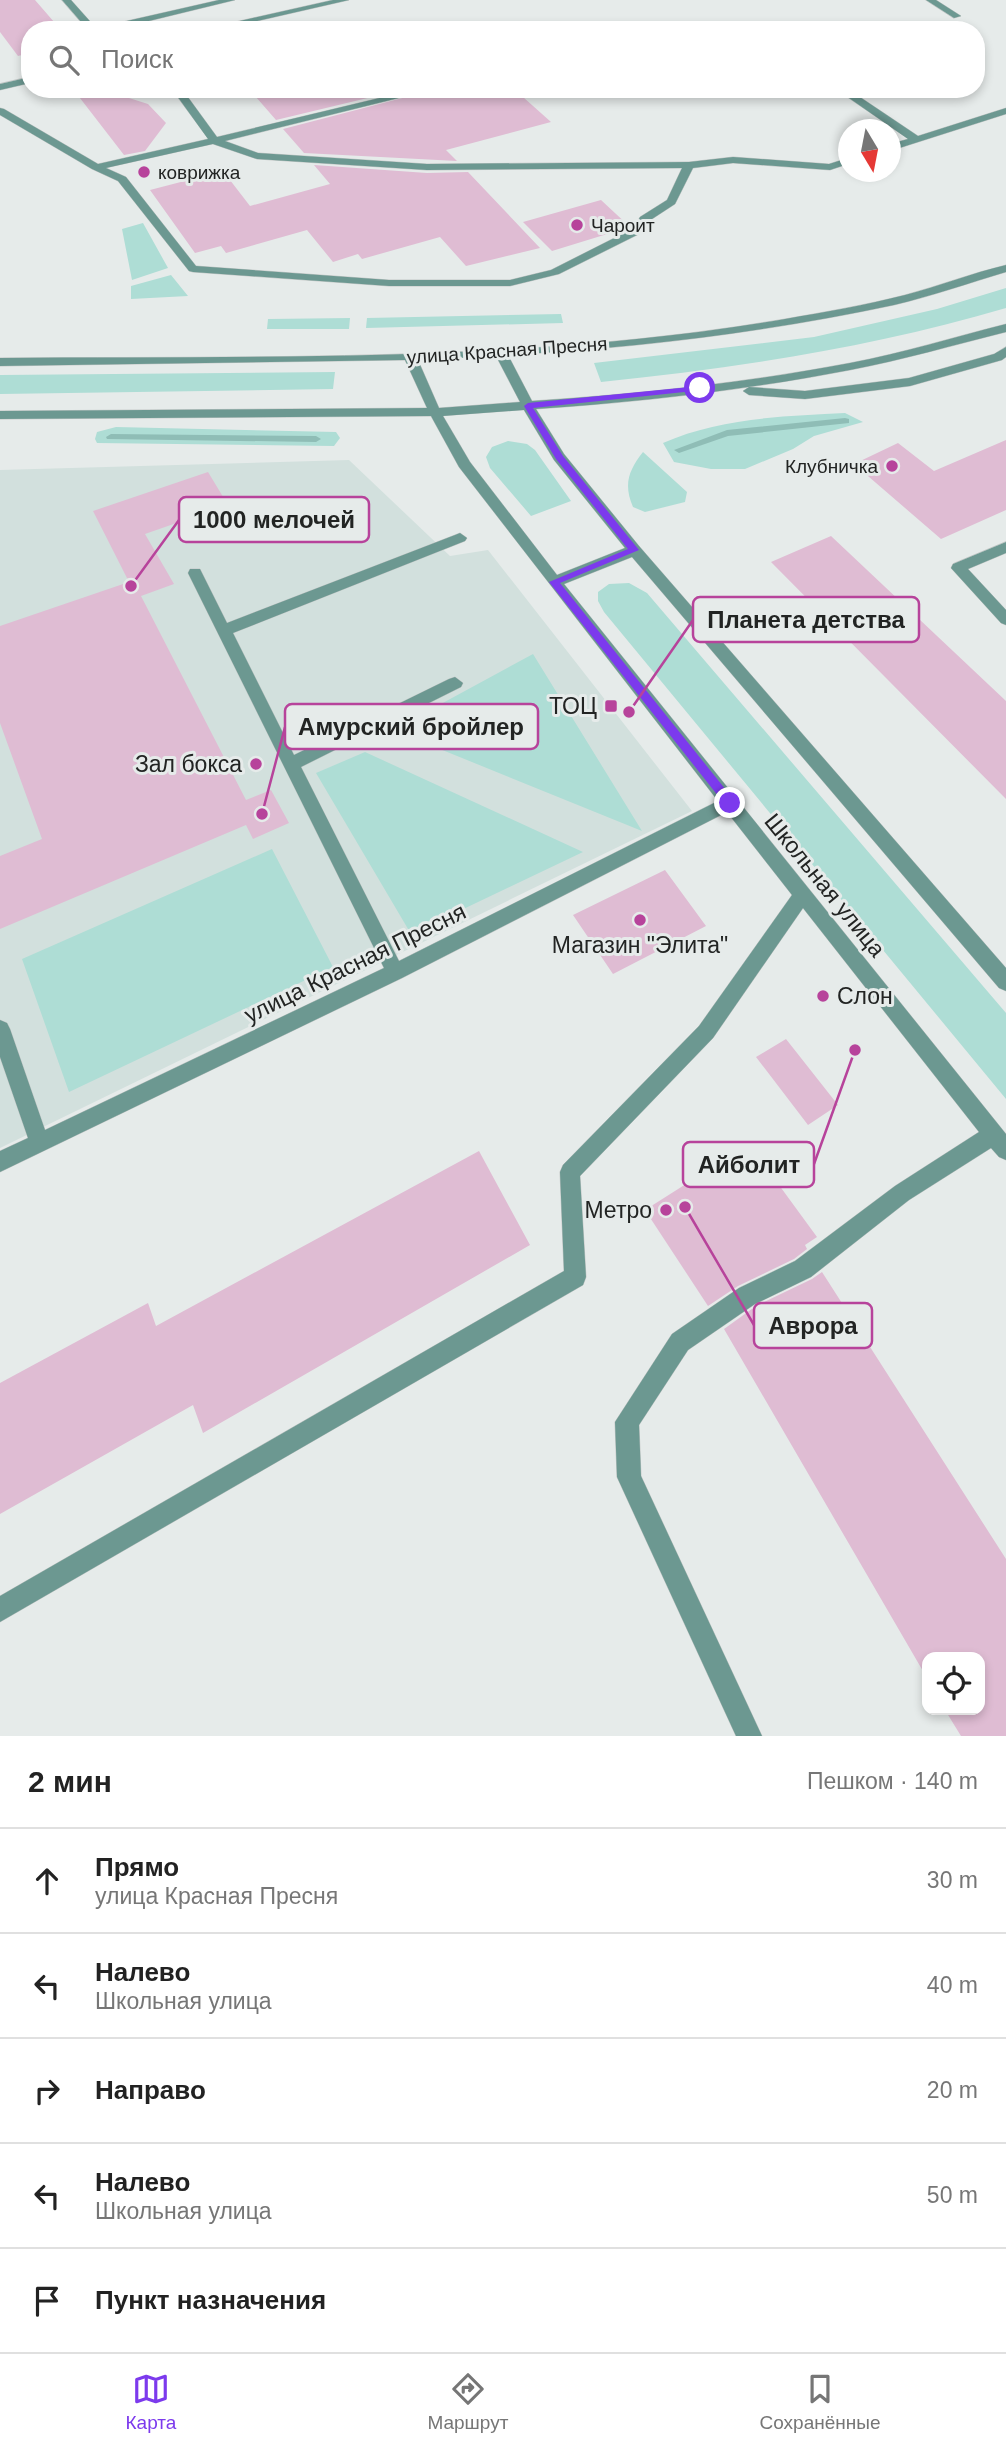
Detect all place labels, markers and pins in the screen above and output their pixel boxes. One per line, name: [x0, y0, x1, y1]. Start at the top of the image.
place label: коврижка: [158, 162, 241, 183]
marker: коврижка: [136, 164, 152, 180]
place label: Чароит: [591, 215, 655, 236]
marker: Чароит: [569, 217, 585, 233]
place label: Клубничка: [785, 456, 878, 477]
marker: Клубничка: [884, 458, 900, 474]
callout: 1000 мелочей: [179, 497, 369, 542]
callout: Планета детства: [693, 597, 919, 642]
place label: ТОЦ: [549, 693, 597, 719]
marker: ТОЦ: [603, 698, 619, 714]
callout: Амурский бройлер: [285, 704, 538, 749]
place label: Зал бокса: [135, 751, 242, 777]
marker: Зал бокса: [248, 756, 264, 772]
marker: Магазин "Элита": [632, 912, 648, 928]
place label: Магазин "Элита": [552, 932, 728, 958]
place label: Слон: [837, 983, 893, 1009]
marker: Слон: [815, 988, 831, 1004]
callout: Айболит: [683, 1142, 814, 1187]
place label: Метро: [584, 1197, 652, 1223]
marker: Метро: [658, 1202, 674, 1218]
callout: Аврора: [754, 1303, 872, 1348]

